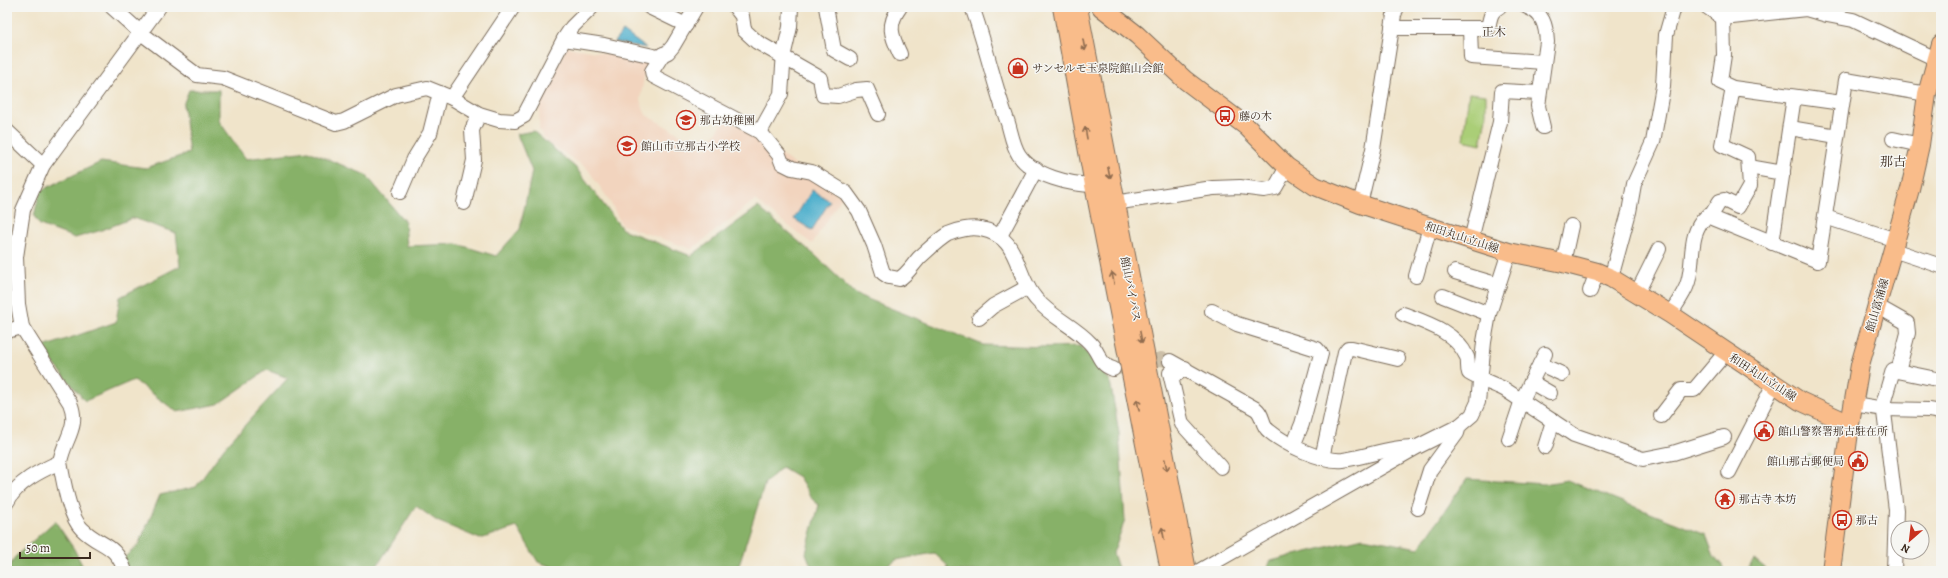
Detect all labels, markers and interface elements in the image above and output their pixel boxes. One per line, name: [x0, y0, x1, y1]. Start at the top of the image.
district label: 正木: [1482, 24, 1506, 40]
one-way arrow: [1081, 38, 1089, 51]
shop icon: サンセルモ玉泉院館山会館: [1007, 57, 1029, 79]
place label: サンセルモ玉泉院館山会館: [1032, 61, 1163, 76]
bus stop icon: 藤の木: [1214, 105, 1236, 127]
school or university icon: 那古幼稚園: [675, 109, 697, 131]
place label: 藤の木: [1239, 109, 1272, 124]
place label: 那古幼稚園: [700, 113, 755, 128]
one-way arrow: [1081, 127, 1089, 140]
school or university icon: 館山市立那古小学校: [616, 135, 638, 157]
place label: 館山市立那古小学校: [641, 139, 740, 154]
district label: 那古: [1880, 153, 1906, 170]
one-way arrow: [1105, 166, 1113, 179]
street label: 和田丸山立山線: [1423, 218, 1501, 257]
street label: 館山バイパス: [1117, 255, 1144, 323]
one-way arrow: [1109, 271, 1117, 284]
street label: 館山富浦線: [1863, 277, 1892, 334]
one-way arrow: [1137, 330, 1145, 343]
street label: 和田丸山立山線: [1726, 350, 1799, 405]
one-way arrow: [1134, 399, 1142, 412]
public building icon: 館山警察署那古駐在所: [1753, 420, 1775, 442]
place label: 館山警察署那古駐在所: [1778, 424, 1888, 439]
public building icon: 館山那古郵便局: [1847, 450, 1869, 472]
place label: 館山那古郵便局: [1767, 454, 1844, 469]
one-way arrow: [1162, 458, 1170, 471]
temple icon: 那古寺 本坊: [1714, 488, 1736, 510]
place label: 那古寺 本坊: [1739, 492, 1796, 507]
bus stop icon: 那古: [1831, 509, 1853, 531]
place label: 那古: [1856, 513, 1878, 528]
north arrow: [1890, 520, 1930, 560]
one-way arrow: [1159, 527, 1167, 540]
scale bar: [20, 534, 90, 560]
text: 50 m: [26, 540, 50, 556]
text: N: [1898, 540, 1913, 557]

